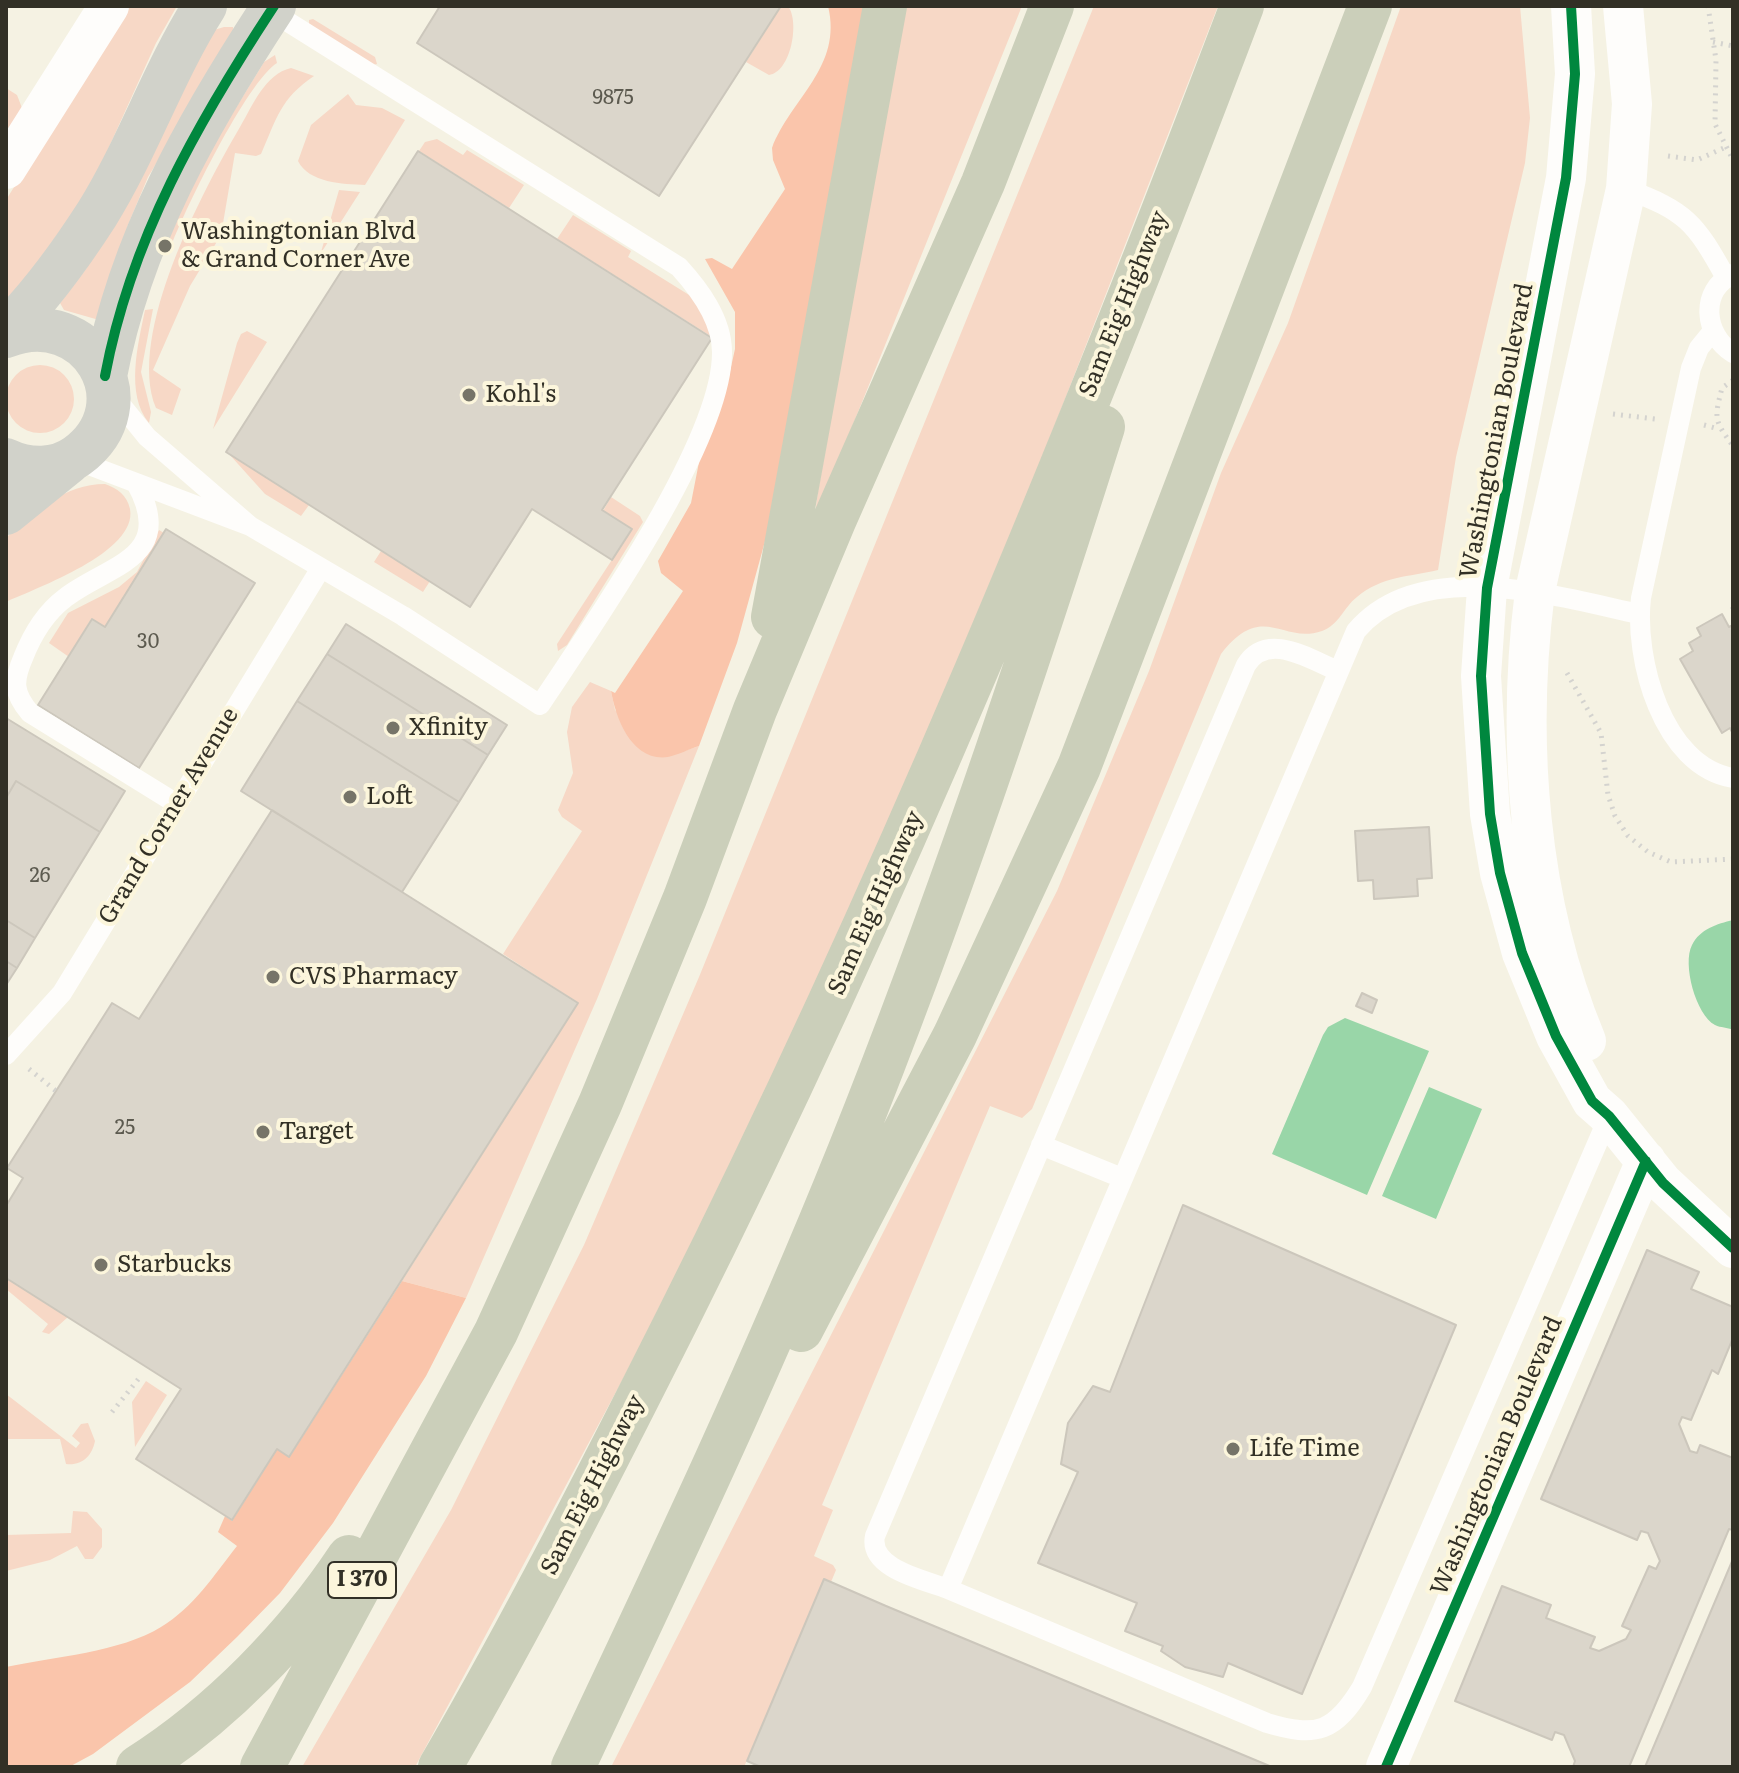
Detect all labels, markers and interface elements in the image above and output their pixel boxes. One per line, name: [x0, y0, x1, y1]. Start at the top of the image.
house number: 9875: [592, 86, 634, 110]
street label: Sam Eig Highway: [1073, 207, 1175, 401]
place label: Washingtonian Blvd & Grand Corner Ave: [181, 218, 416, 274]
marker: Washingtonian Blvd & Grand Corner Ave: [156, 237, 174, 255]
street label: Washingtonian Boulevard: [1454, 281, 1540, 581]
place label: Kohl's: [485, 381, 556, 409]
marker: Kohl's: [460, 386, 478, 404]
house number: 30: [137, 630, 159, 654]
street label: Grand Corner Avenue: [93, 702, 245, 930]
place label: Xfinity: [409, 714, 488, 742]
marker: Xfinity: [384, 719, 402, 737]
place label: Loft: [366, 783, 413, 811]
marker: Loft: [341, 788, 359, 806]
street label: Sam Eig Highway: [822, 806, 930, 1000]
house number: 26: [30, 864, 50, 888]
place label: CVS Pharmacy: [289, 963, 458, 991]
marker: CVS Pharmacy: [264, 968, 282, 986]
house number: 25: [115, 1116, 135, 1140]
place label: Target: [279, 1118, 354, 1146]
marker: Target: [254, 1123, 272, 1141]
place label: Starbucks: [117, 1251, 231, 1279]
marker: Starbucks: [92, 1256, 110, 1274]
street label: Washingtonian Boulevard: [1425, 1312, 1569, 1600]
street label: Sam Eig Highway: [535, 1390, 651, 1580]
place label: Life Time: [1249, 1435, 1360, 1463]
marker: Life Time: [1224, 1440, 1242, 1458]
road number: I 370: [328, 1562, 396, 1598]

